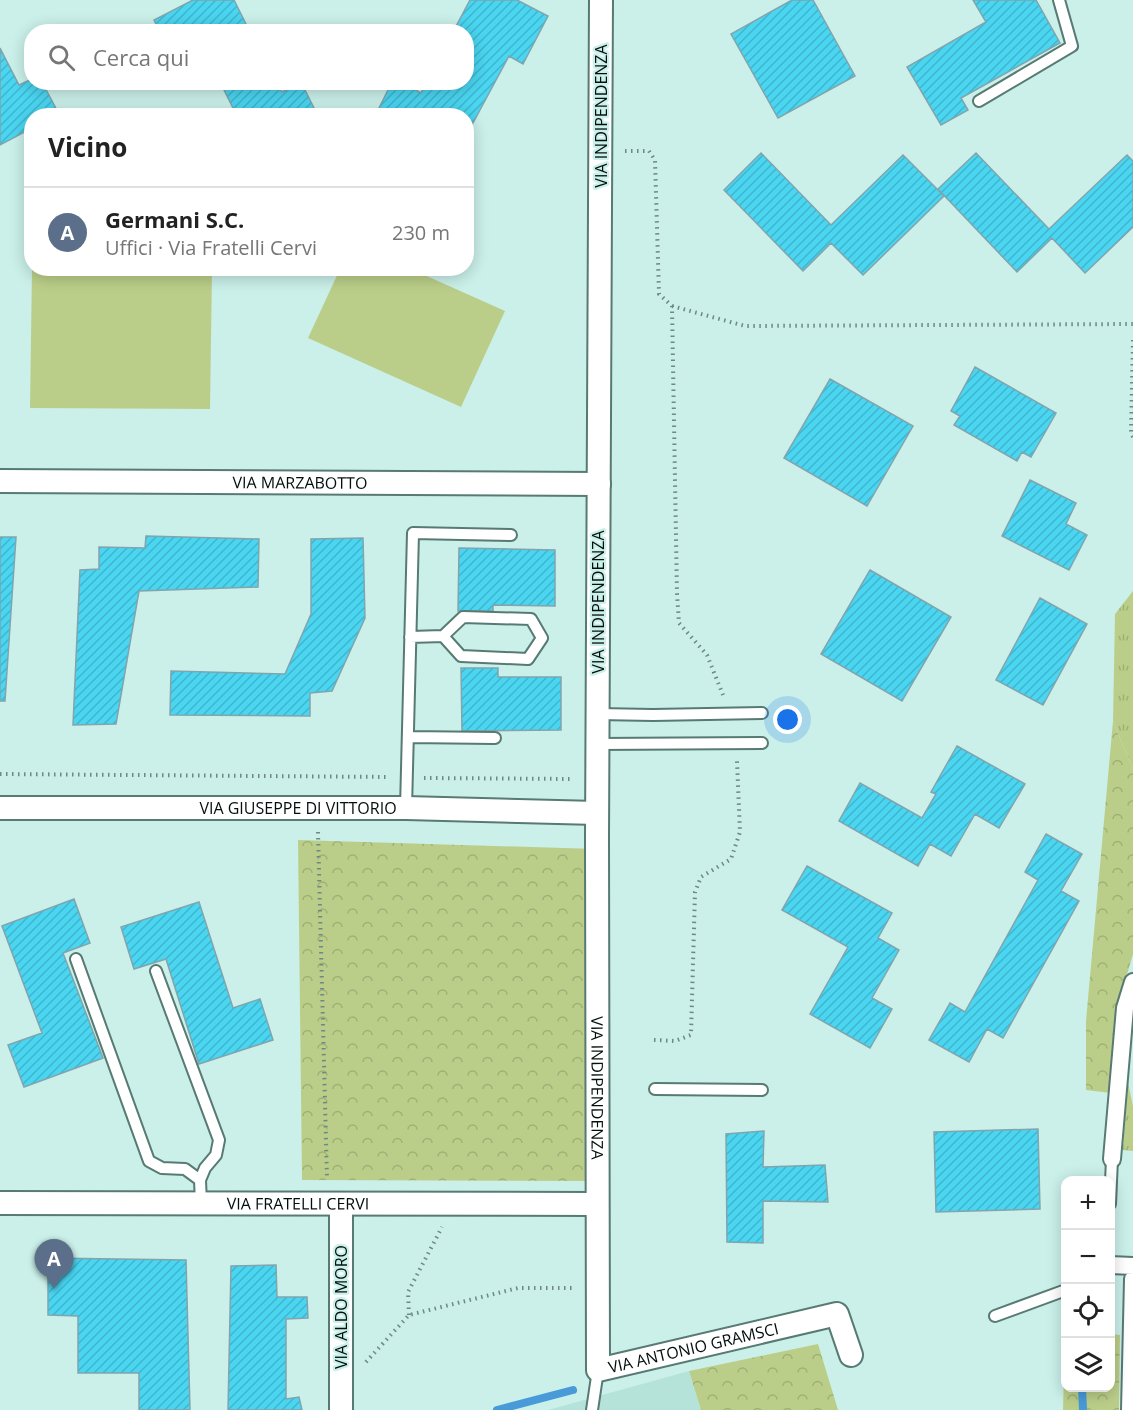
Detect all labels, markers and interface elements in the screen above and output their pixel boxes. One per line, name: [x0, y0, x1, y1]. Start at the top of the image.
search box: [24, 24, 474, 90]
icon: search: [45, 41, 78, 74]
text: Cerca qui: [93, 42, 189, 72]
street label: VIA INDIPENDENZA: [590, 43, 612, 188]
text: Vicino: [48, 129, 127, 165]
text: Germani S.C.: [105, 204, 244, 234]
text: A: [61, 219, 74, 246]
text: 230 m: [392, 219, 450, 246]
text: Uffici · Via Fratelli Cervi: [105, 234, 317, 261]
street label: VIA MARZABOTTO: [233, 471, 367, 494]
street label: VIA INDIPENDENZA: [587, 529, 609, 674]
your location: [773, 705, 802, 734]
street label: VIA GIUSEPPE DI VITTORIO: [199, 797, 397, 819]
street label: VIA INDIPENDENZA: [586, 1016, 609, 1161]
map controls: [1061, 1176, 1115, 1392]
button: +: [1061, 1176, 1115, 1230]
street label: VIA FRATELLI CERVI: [227, 1192, 369, 1215]
button: −: [1061, 1230, 1115, 1284]
pin: A: [34, 1240, 74, 1289]
street label: VIA ALDO MORO: [330, 1245, 352, 1369]
button: locate: [1061, 1284, 1115, 1338]
street label: VIA ANTONIO GRAMSCI: [606, 1317, 781, 1378]
button: layers: [1061, 1338, 1115, 1392]

